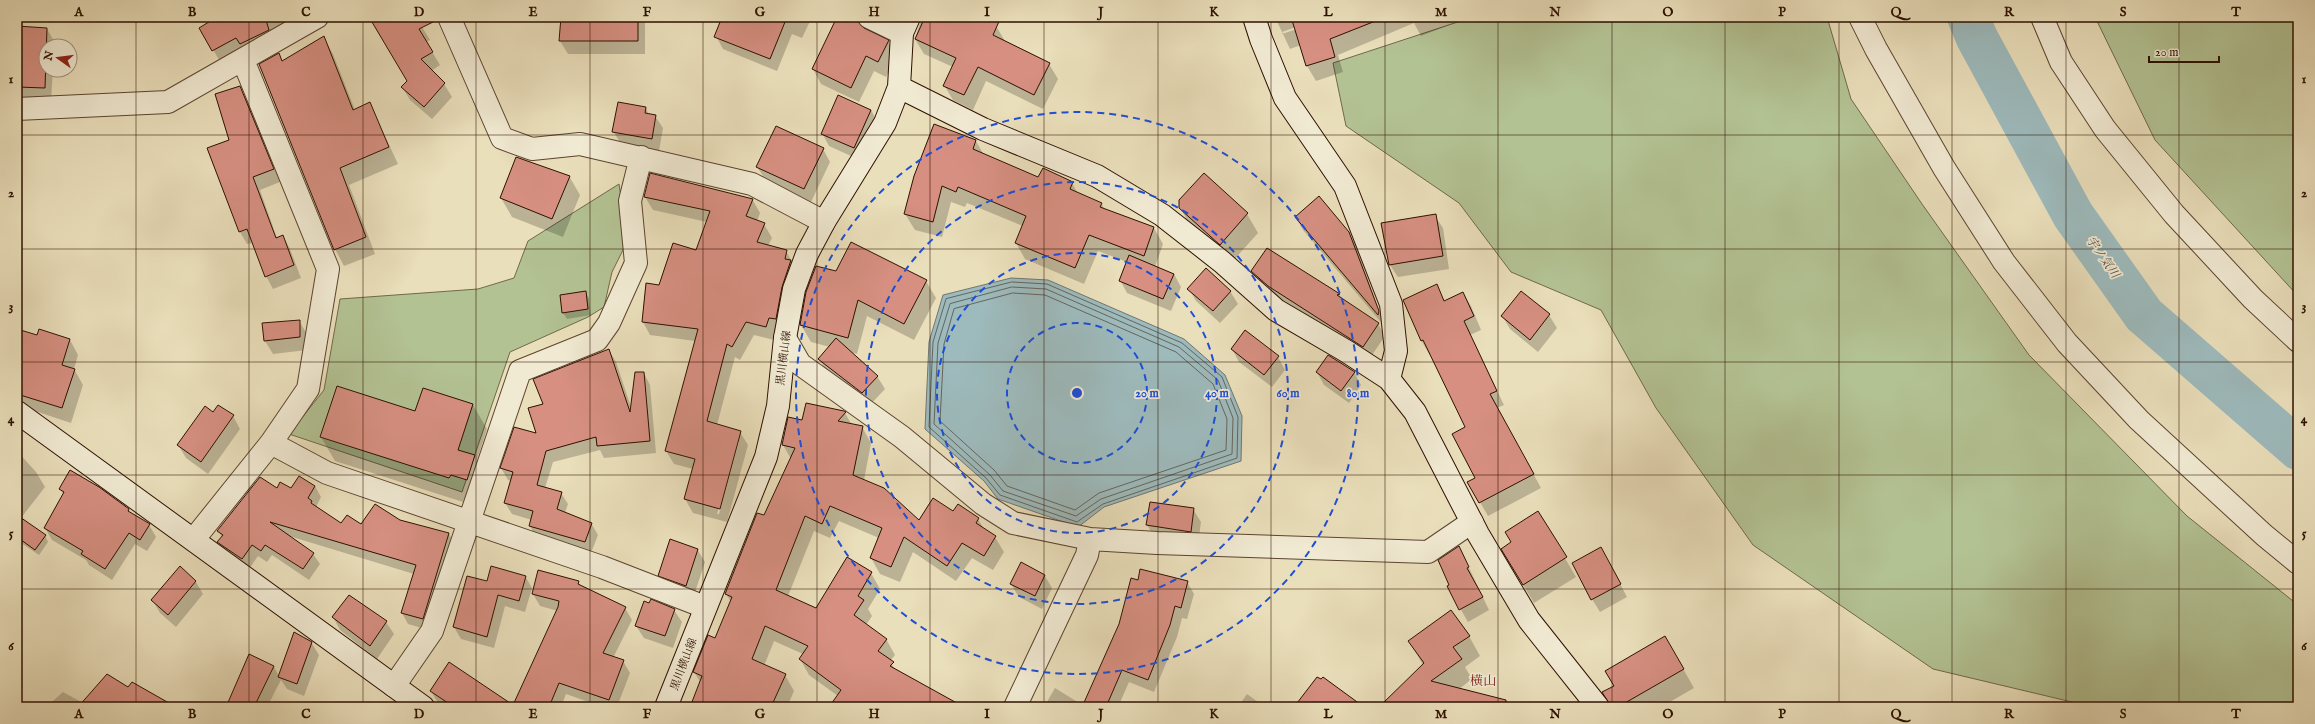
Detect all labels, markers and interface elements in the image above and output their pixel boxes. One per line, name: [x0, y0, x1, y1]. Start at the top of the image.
text: A: [74, 4, 85, 21]
text: B: [188, 4, 197, 21]
text: C: [301, 4, 311, 21]
text: D: [414, 4, 425, 21]
text: E: [528, 4, 538, 21]
text: F: [643, 4, 652, 21]
text: G: [755, 4, 766, 21]
text: H: [868, 4, 880, 21]
text: I: [984, 4, 990, 21]
text: J: [1096, 4, 1104, 21]
text: K: [1209, 4, 1219, 21]
text: L: [1322, 4, 1333, 21]
text: M: [1435, 4, 1448, 21]
text: N: [1548, 4, 1561, 21]
text: O: [1663, 4, 1674, 21]
text: P: [1778, 4, 1786, 21]
text: Q: [1891, 4, 1911, 21]
text: R: [2004, 4, 2015, 21]
text: S: [2120, 4, 2127, 21]
text: T: [2230, 4, 2241, 21]
north arrow: [38, 38, 78, 78]
scale bar: [2149, 38, 2219, 64]
text: 20 m: [2155, 45, 2178, 60]
text: N: [41, 49, 57, 63]
text: 1: [9, 71, 14, 88]
text: 1: [2302, 71, 2307, 88]
text: 2: [8, 185, 14, 202]
text: 2: [2301, 185, 2307, 202]
water label: 宇ノ気川: [2083, 233, 2124, 283]
text: 3: [9, 298, 14, 315]
text: 3: [2302, 298, 2307, 315]
street label: 黒川横山線: [774, 330, 794, 386]
centre of rings: [1070, 386, 1084, 400]
text: 20 m: [1135, 386, 1159, 401]
text: 40 m: [1205, 386, 1230, 401]
text: 60 m: [1277, 386, 1300, 401]
text: 80 m: [1347, 386, 1370, 401]
text: 4: [8, 411, 15, 428]
text: 4: [2301, 411, 2308, 428]
text: 5: [9, 525, 14, 542]
text: 5: [2302, 525, 2307, 542]
street label: 黒川横山線: [668, 636, 700, 693]
text: 6: [8, 638, 14, 655]
text: 6: [2301, 638, 2307, 655]
district label: 横山: [1470, 673, 1496, 690]
text: A: [74, 706, 85, 723]
text: B: [188, 706, 197, 723]
text: C: [301, 706, 311, 723]
text: D: [414, 706, 425, 723]
text: E: [528, 706, 538, 723]
text: F: [643, 706, 652, 723]
text: G: [755, 706, 766, 723]
text: H: [868, 706, 880, 723]
text: I: [984, 706, 990, 723]
text: J: [1096, 706, 1104, 723]
text: K: [1209, 706, 1219, 723]
text: L: [1322, 706, 1333, 723]
text: M: [1435, 706, 1448, 723]
text: N: [1548, 706, 1561, 723]
text: O: [1663, 706, 1674, 723]
text: P: [1778, 706, 1786, 723]
text: Q: [1891, 706, 1911, 723]
text: R: [2004, 706, 2015, 723]
text: S: [2120, 706, 2127, 723]
text: T: [2230, 706, 2241, 723]

